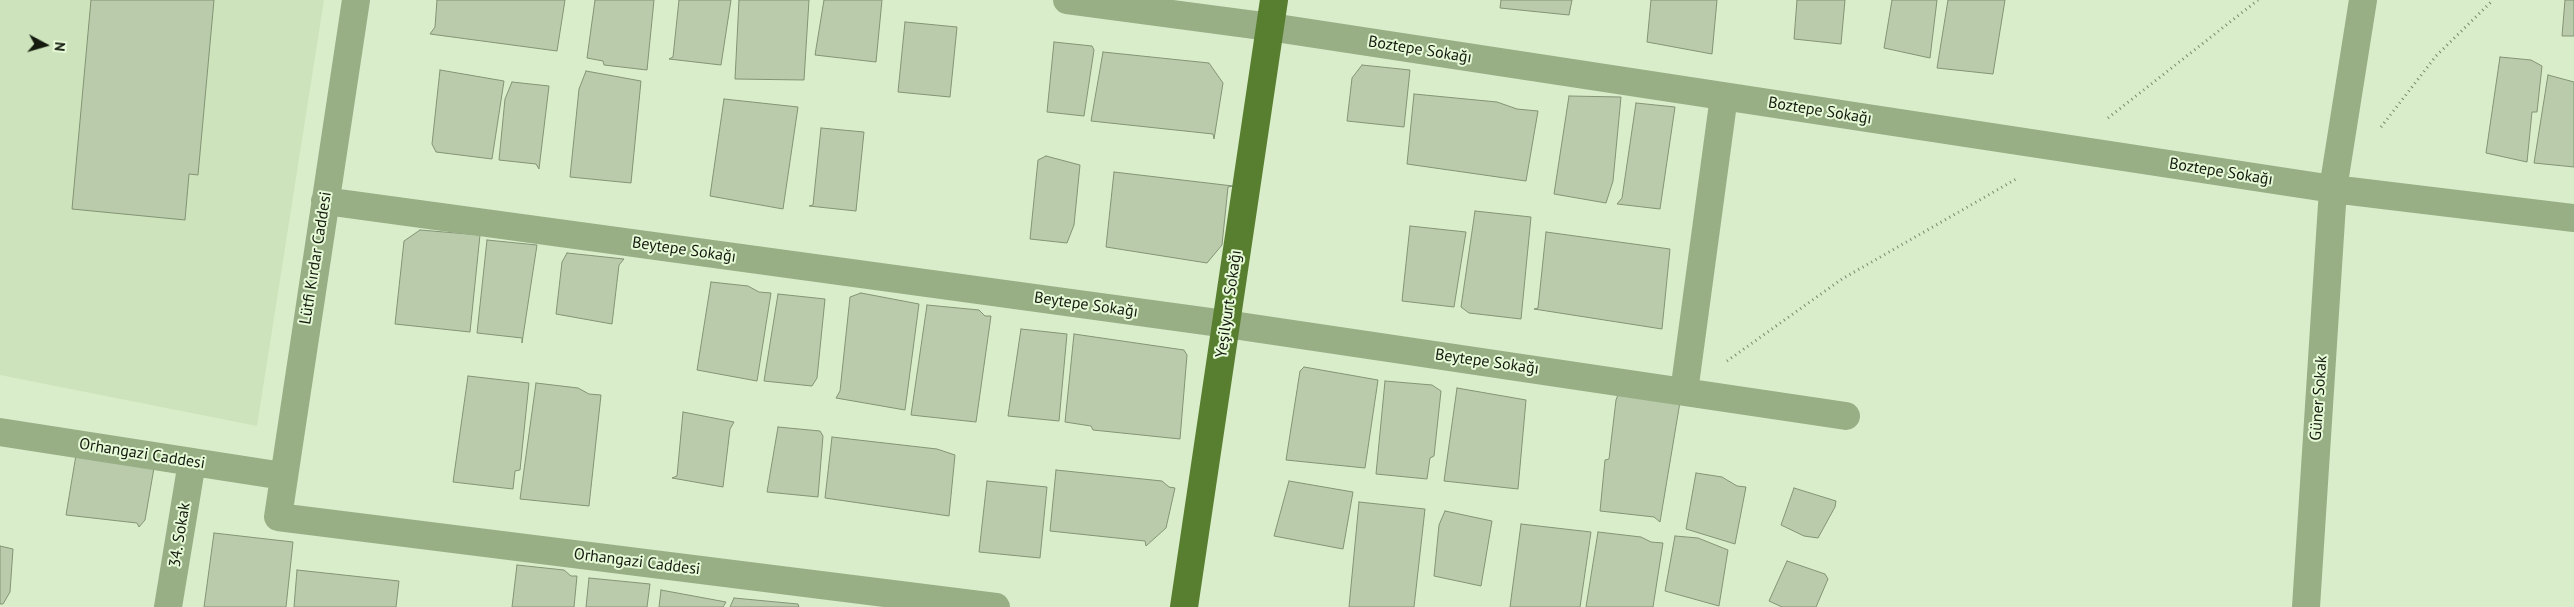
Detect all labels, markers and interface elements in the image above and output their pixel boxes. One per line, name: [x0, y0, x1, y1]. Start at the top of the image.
north arrow: [20, 20, 70, 70]
street label: Boztepe Sokağı: [1367, 32, 1473, 68]
text: N: [50, 41, 69, 52]
street label: Boztepe Sokağı: [1767, 93, 1873, 129]
street label: Boztepe Sokağı: [2168, 154, 2274, 190]
street label: Lütfi Kırdar Caddesi: [296, 190, 336, 326]
street label: Beytepe Sokağı: [631, 233, 737, 267]
street label: Yeşilyurt Sokağı: [1212, 249, 1246, 359]
street label: Beytepe Sokağı: [1033, 288, 1139, 322]
street label: Beytepe Sokağı: [1434, 345, 1540, 379]
street label: Güner Sokak: [2306, 355, 2332, 441]
street label: Orhangazi Caddesi: [78, 435, 206, 473]
street label: 34. Sokak: [165, 501, 195, 569]
street label: Orhangazi Caddesi: [573, 545, 701, 579]

